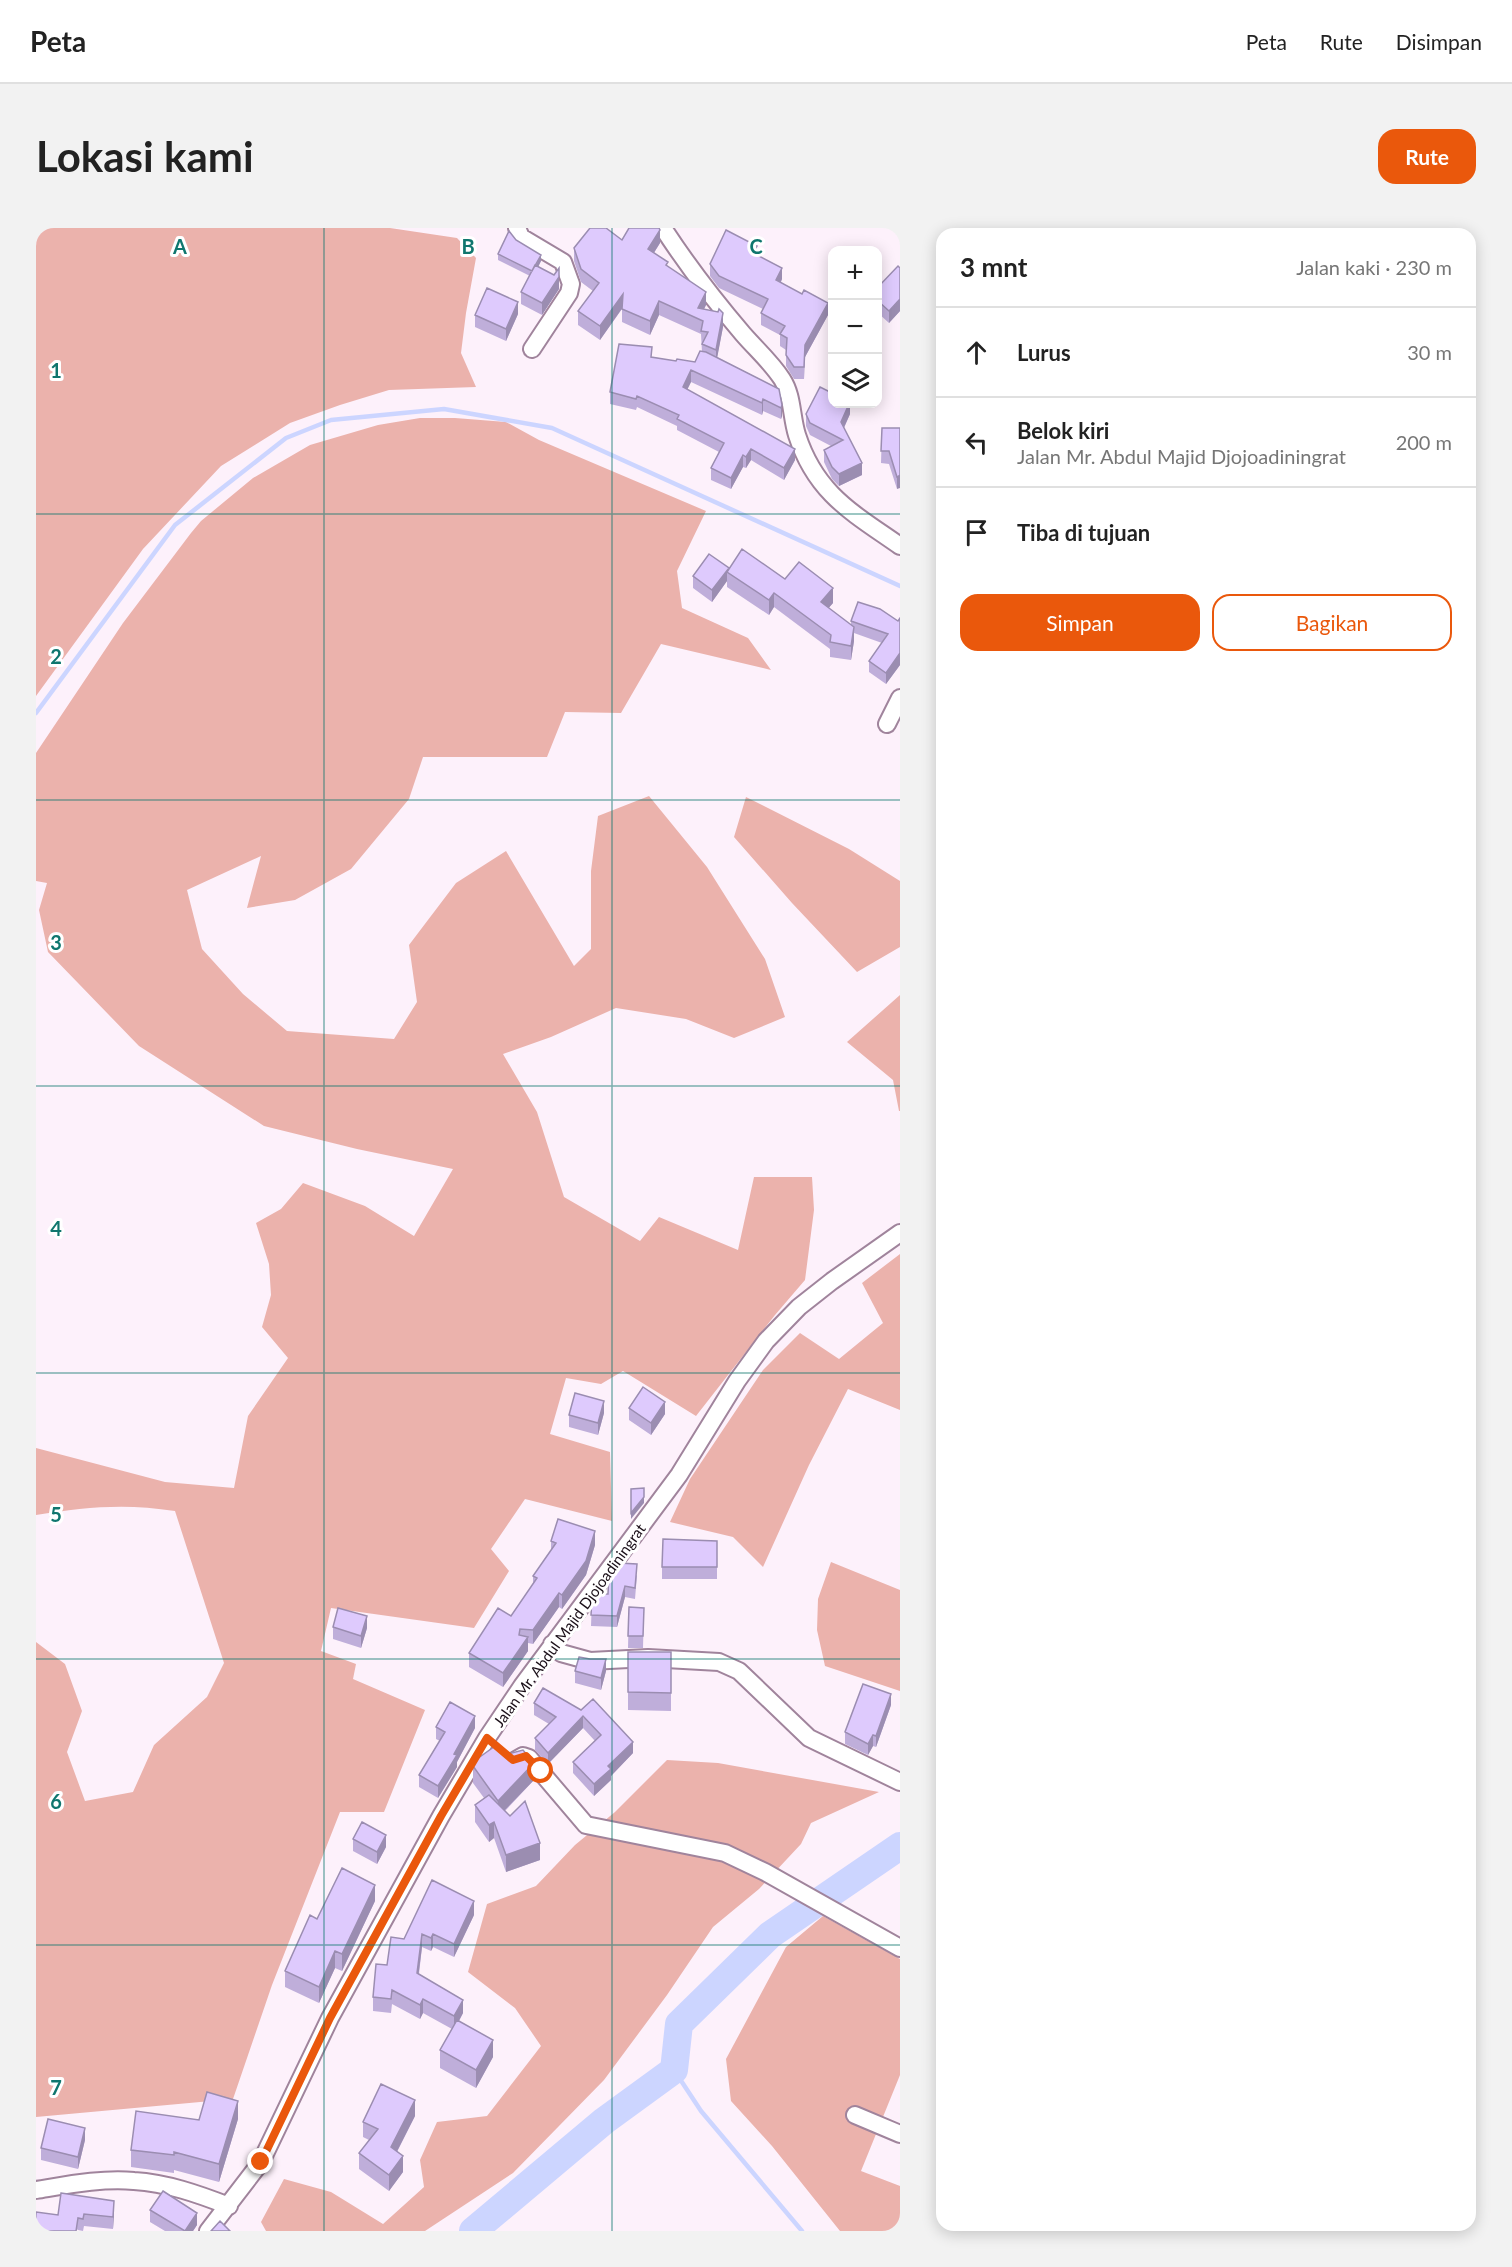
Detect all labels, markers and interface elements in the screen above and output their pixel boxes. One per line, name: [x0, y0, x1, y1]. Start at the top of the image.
text: Peta: [30, 24, 86, 58]
text: Peta: [1246, 29, 1287, 54]
text: Rute: [1320, 29, 1363, 54]
text: Disimpan: [1396, 29, 1482, 54]
button: Rute: [1378, 129, 1476, 184]
text: Lokasi kami: [36, 131, 254, 181]
text: A: [172, 234, 187, 258]
text: B: [461, 234, 475, 258]
text: C: [749, 234, 763, 258]
map controls: [828, 246, 882, 408]
button: +: [828, 246, 882, 300]
text: 3 mnt: [960, 251, 1027, 283]
text: Jalan kaki · 230 m: [1296, 255, 1452, 279]
button: −: [828, 300, 882, 354]
icon: ahead: [960, 336, 993, 369]
text: Lurus: [1017, 339, 1071, 366]
text: 30 m: [1407, 340, 1452, 364]
button: layers: [828, 354, 882, 408]
text: 1: [50, 358, 62, 382]
text: Belok kiri: [1017, 417, 1109, 444]
icon: left: [960, 426, 993, 459]
text: 200 m: [1396, 430, 1452, 454]
text: Jalan Mr. Abdul Majid Djojoadiningrat: [1017, 444, 1346, 468]
icon: arrive: [960, 516, 993, 549]
text: Tiba di tujuan: [1017, 519, 1150, 546]
button: Simpan: [960, 594, 1200, 651]
button: Bagikan: [1212, 594, 1452, 651]
text: 2: [50, 644, 62, 668]
text: 3: [50, 930, 62, 954]
text: 4: [50, 1216, 62, 1240]
text: 5: [50, 1502, 62, 1526]
street label: Jalan Mr. Abdul Majid Djojoadiningrat: [489, 1519, 649, 1730]
route start: [527, 1757, 553, 1783]
text: 6: [50, 1789, 62, 1813]
text: 7: [50, 2075, 62, 2099]
route end: [247, 2148, 273, 2174]

